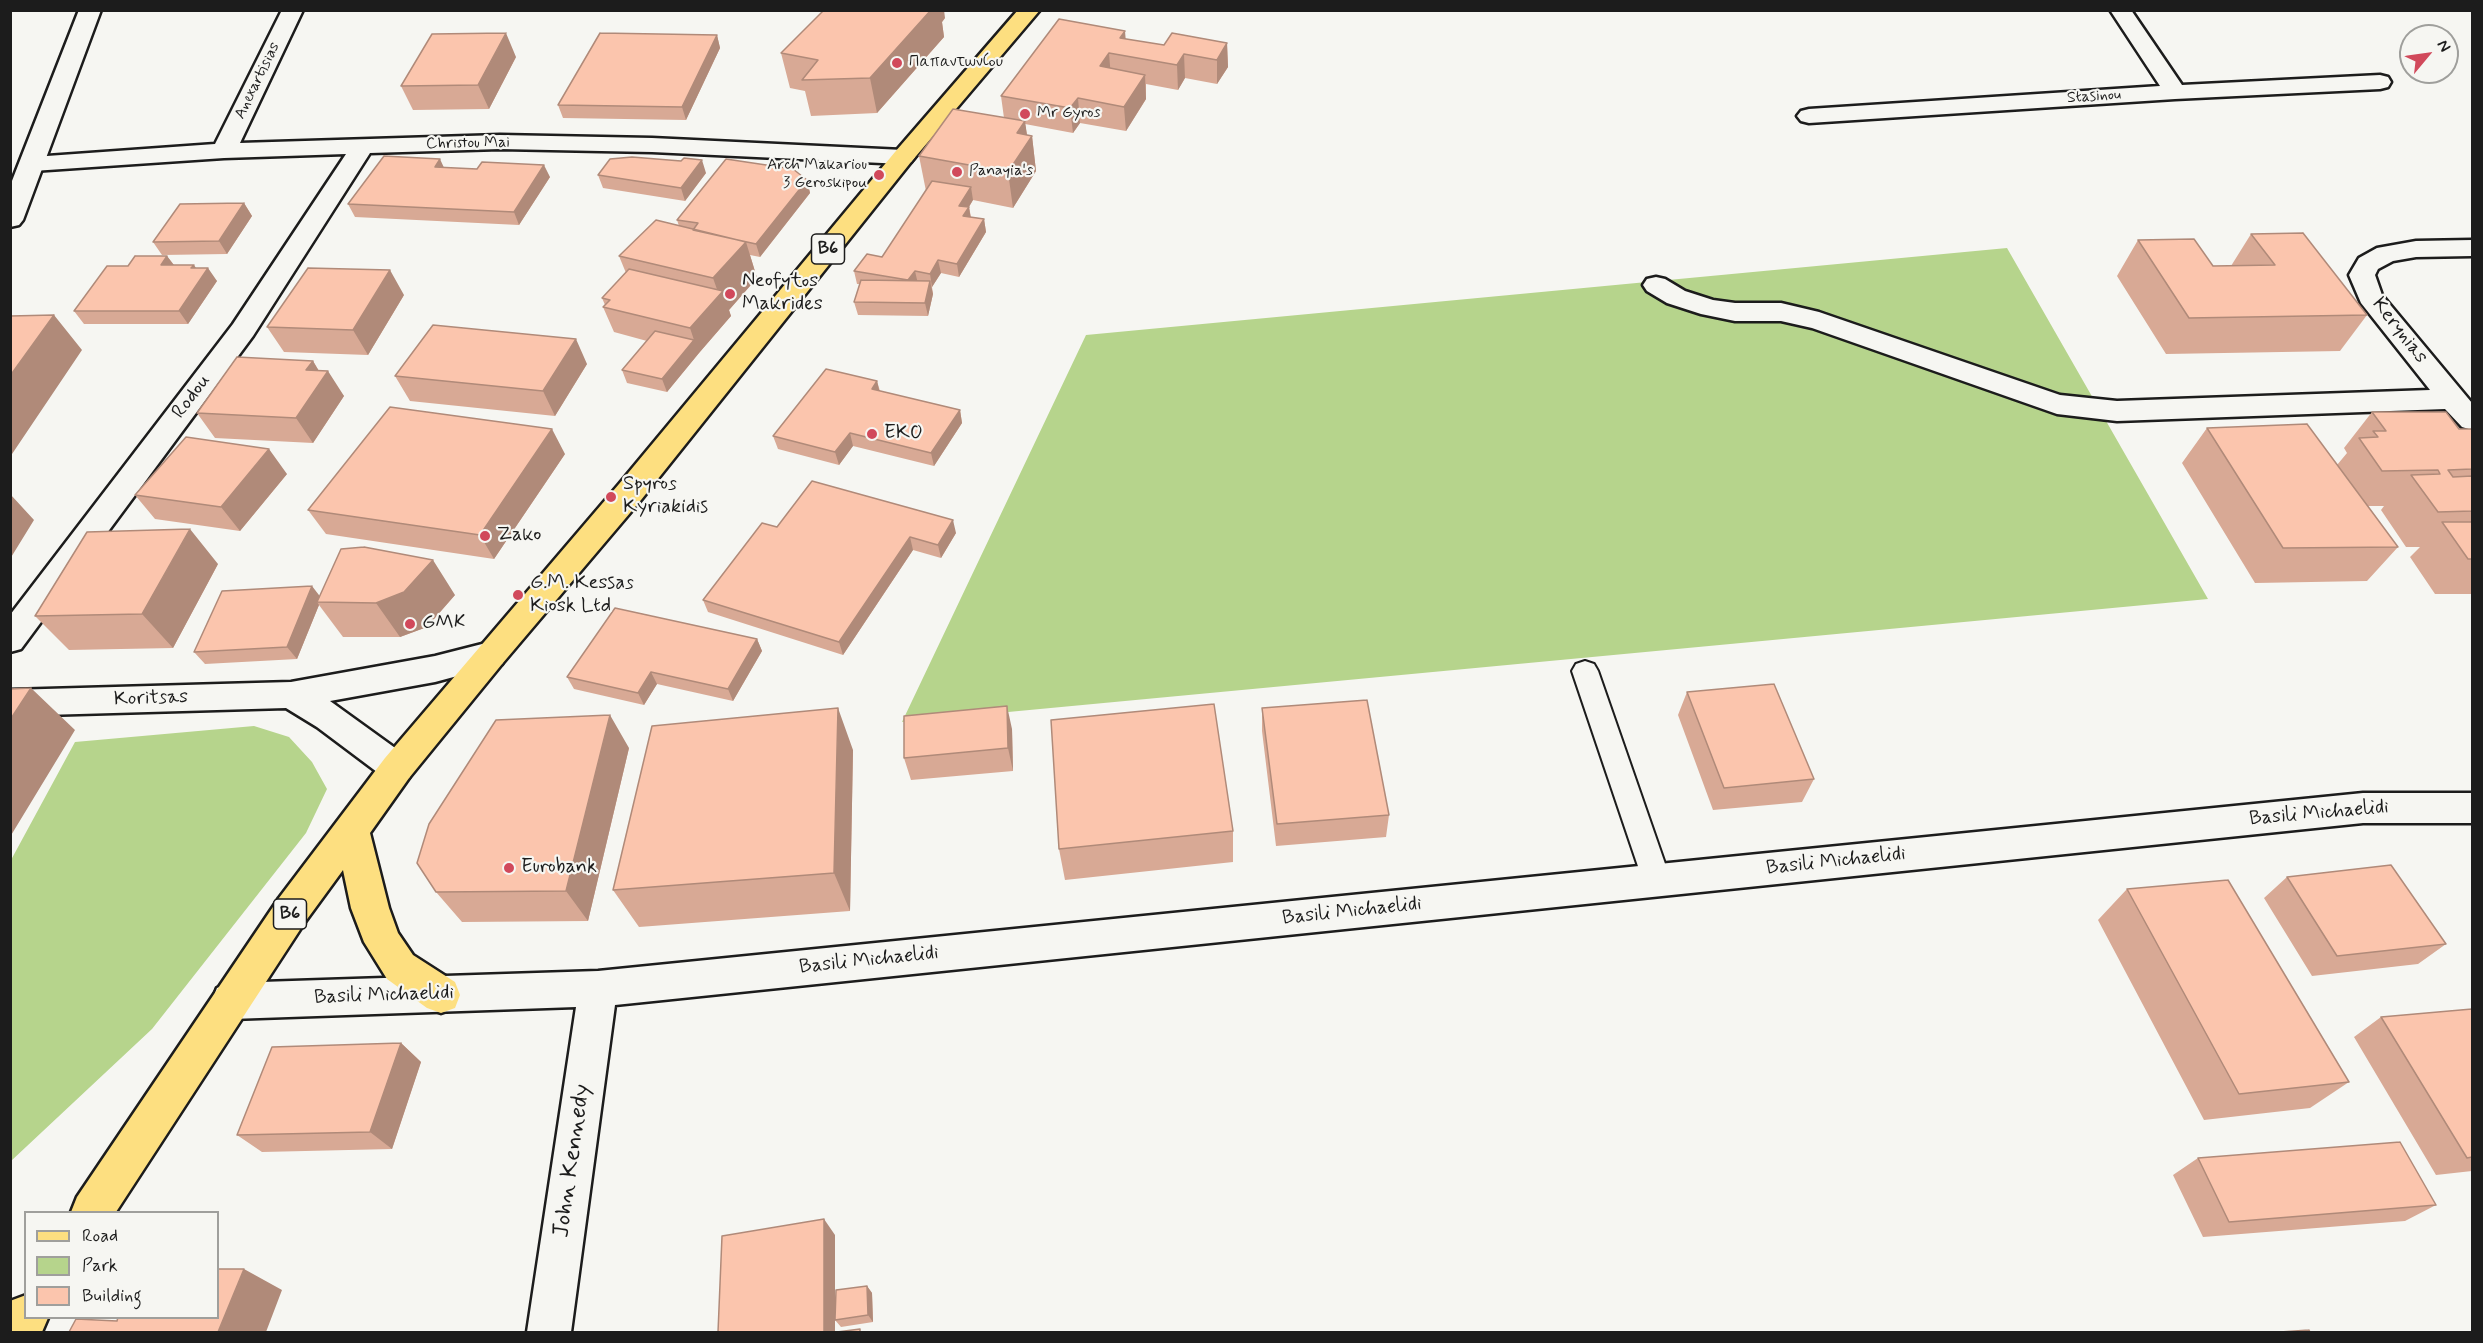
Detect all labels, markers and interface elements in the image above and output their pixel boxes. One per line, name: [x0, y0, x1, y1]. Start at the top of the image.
north arrow: [2399, 24, 2459, 84]
text: N: [2432, 36, 2455, 56]
street label: Anexartisias: [231, 39, 285, 123]
place label: Παπαντωνίου: [909, 53, 1003, 73]
marker: Παπαντωνίου: [890, 56, 904, 70]
street label: Stasinou: [2066, 86, 2122, 108]
place label: Mr Gyros: [1037, 104, 1101, 124]
marker: Mr Gyros: [1018, 107, 1032, 121]
street label: Christou Mai: [426, 134, 510, 154]
place label: Arch Makariou 3 Geroskipou: [767, 156, 867, 194]
place label: Panayia's: [969, 162, 1033, 182]
marker: Panayia's: [950, 165, 964, 179]
marker: Arch Makariou 3 Geroskipou: [872, 168, 886, 182]
road number: B6: [812, 234, 844, 264]
place label: Neofytos Makrides: [742, 270, 823, 317]
marker: Neofytos Makrides: [723, 287, 737, 301]
street label: Kerynias: [2366, 293, 2432, 369]
street label: Rodou: [168, 370, 216, 424]
place label: EKO: [884, 422, 923, 446]
marker: EKO: [865, 427, 879, 441]
place label: Spyros Kyriakidis: [623, 473, 708, 520]
marker: Spyros Kyriakidis: [604, 490, 618, 504]
place label: Zako: [497, 524, 541, 548]
marker: Zako: [478, 529, 492, 543]
place label: G.M. Kessas Kiosk Ltd: [530, 572, 634, 619]
marker: G.M. Kessas Kiosk Ltd: [511, 588, 525, 602]
place label: GMK: [422, 612, 465, 636]
marker: GMK: [403, 617, 417, 631]
street label: Koritsas: [113, 686, 189, 712]
street label: Basili Michaelidi: [2248, 796, 2390, 832]
street label: Basili Michaelidi: [1765, 843, 1907, 881]
place label: Eurobank: [521, 856, 597, 880]
marker: Eurobank: [502, 861, 516, 875]
street label: Basili Michaelidi: [1281, 893, 1423, 931]
road number: B6: [274, 899, 306, 929]
street label: Basili Michaelidi: [798, 942, 940, 980]
street label: Basili Michaelidi: [314, 982, 454, 1010]
street label: John Kennedy: [548, 1082, 598, 1240]
legend: [24, 1211, 219, 1319]
text: Road: [82, 1224, 118, 1248]
text: Park: [82, 1254, 118, 1278]
text: Building: [82, 1284, 142, 1308]

